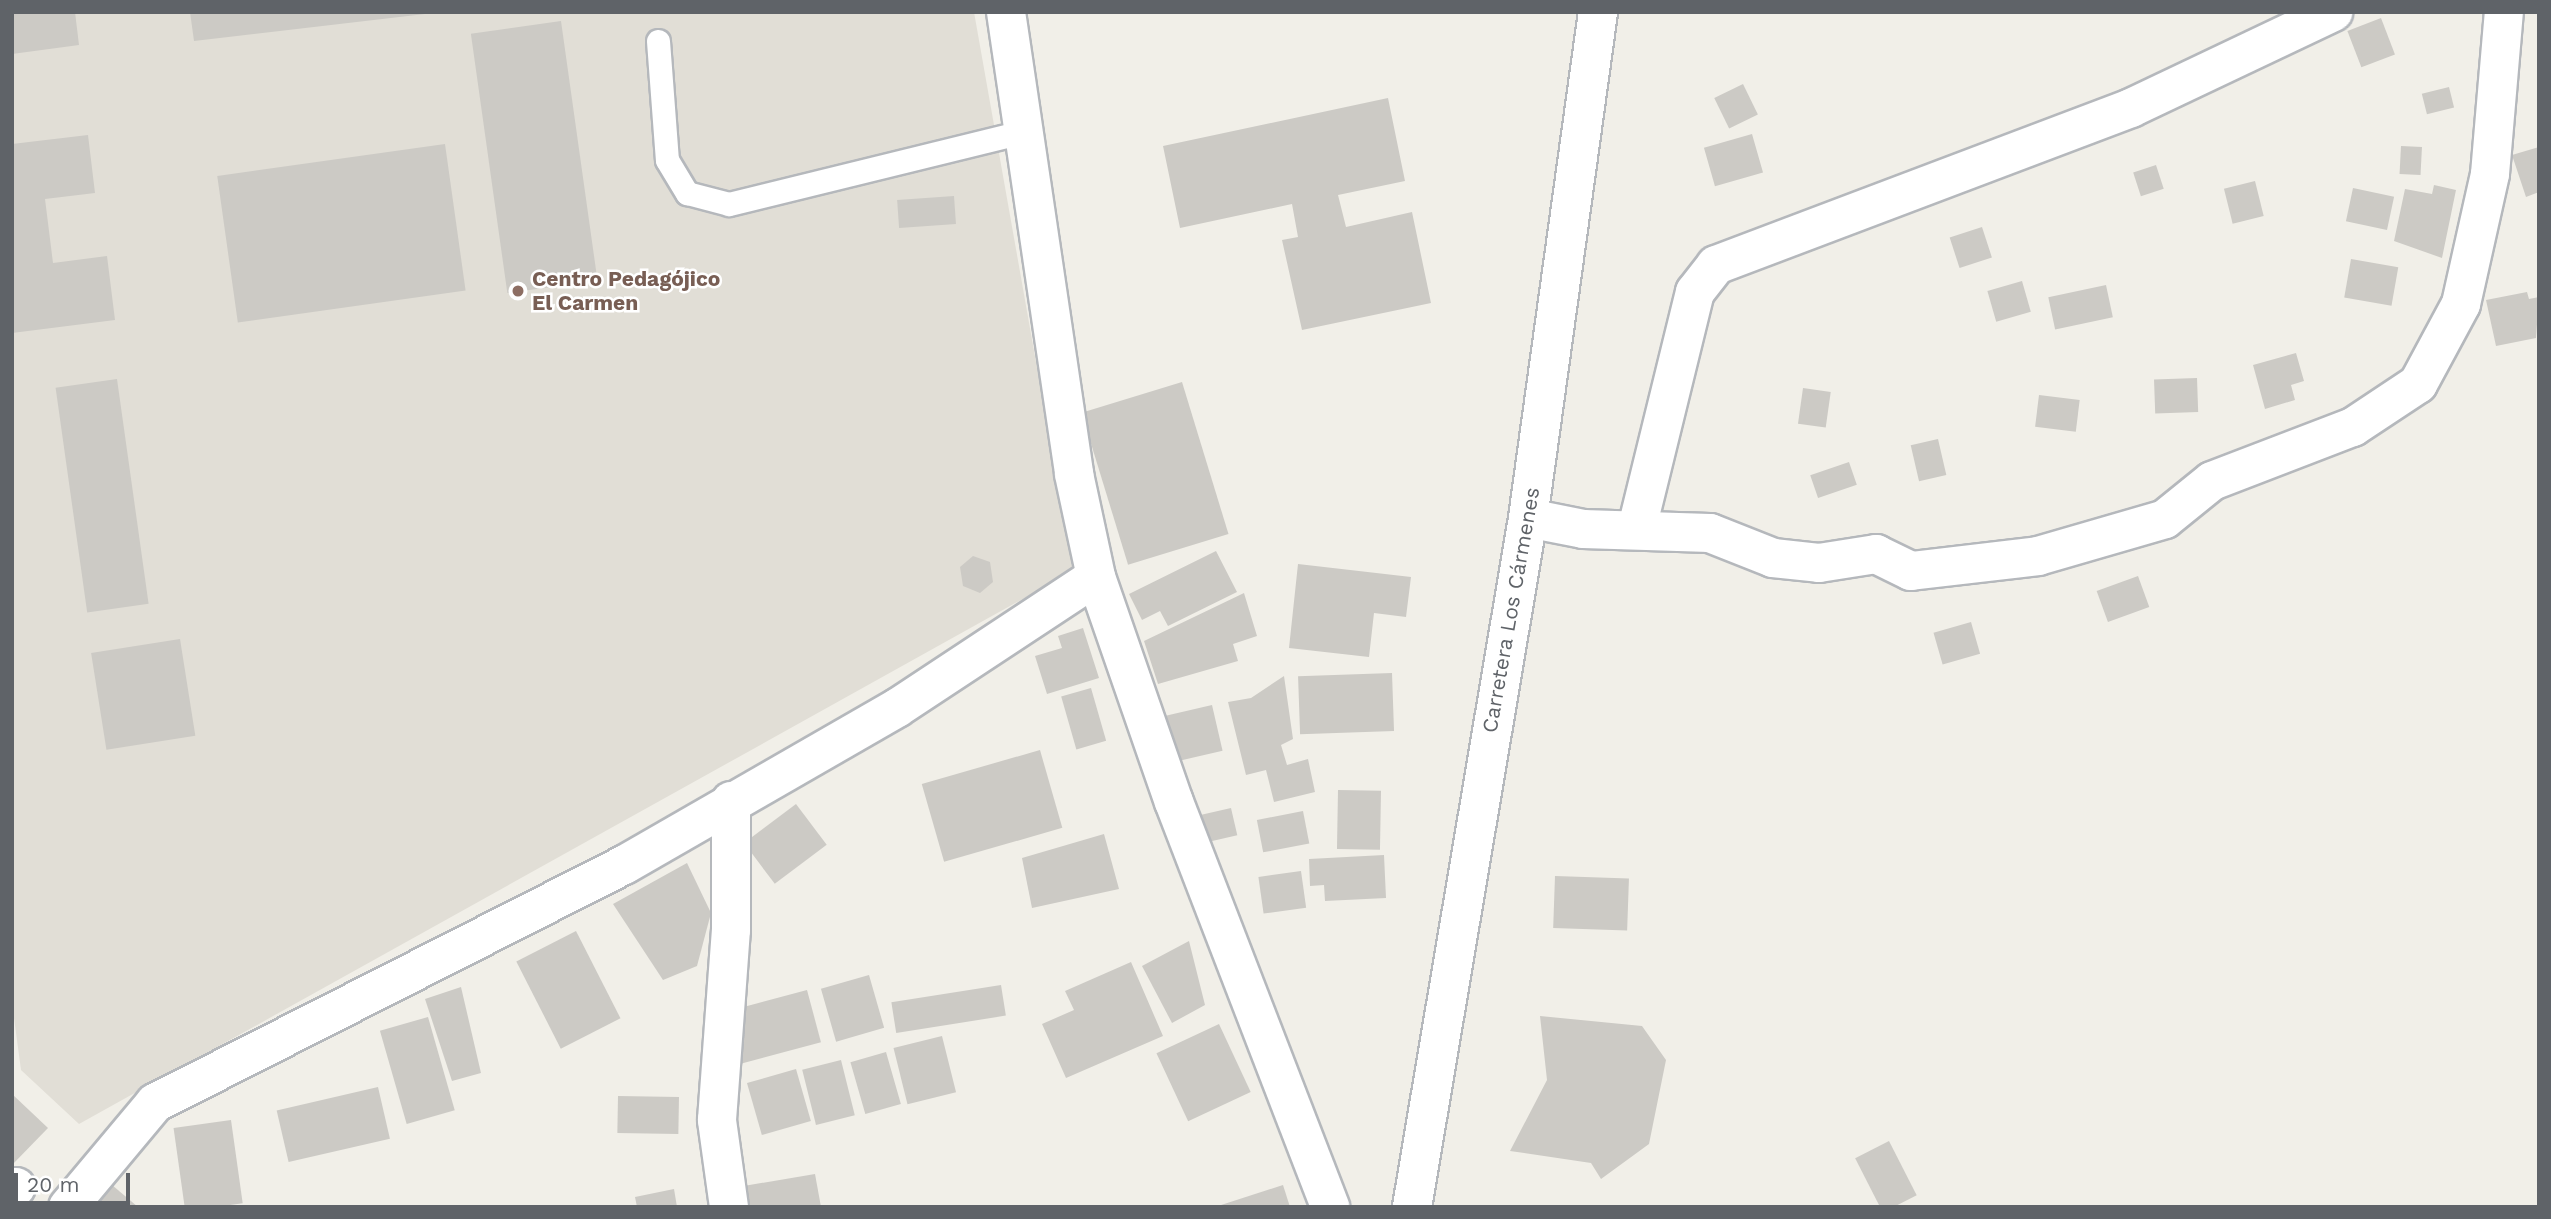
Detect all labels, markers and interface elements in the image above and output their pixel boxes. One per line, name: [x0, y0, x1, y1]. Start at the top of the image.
place label: Centro Pedagójico El Carmen: [532, 266, 720, 316]
marker: Centro Pedagójico El Carmen: [510, 283, 526, 299]
street label: Carretera Los Cármenes: [1477, 485, 1545, 735]
scale bar: [18, 1160, 133, 1204]
text: 20 m: [27, 1172, 79, 1197]

